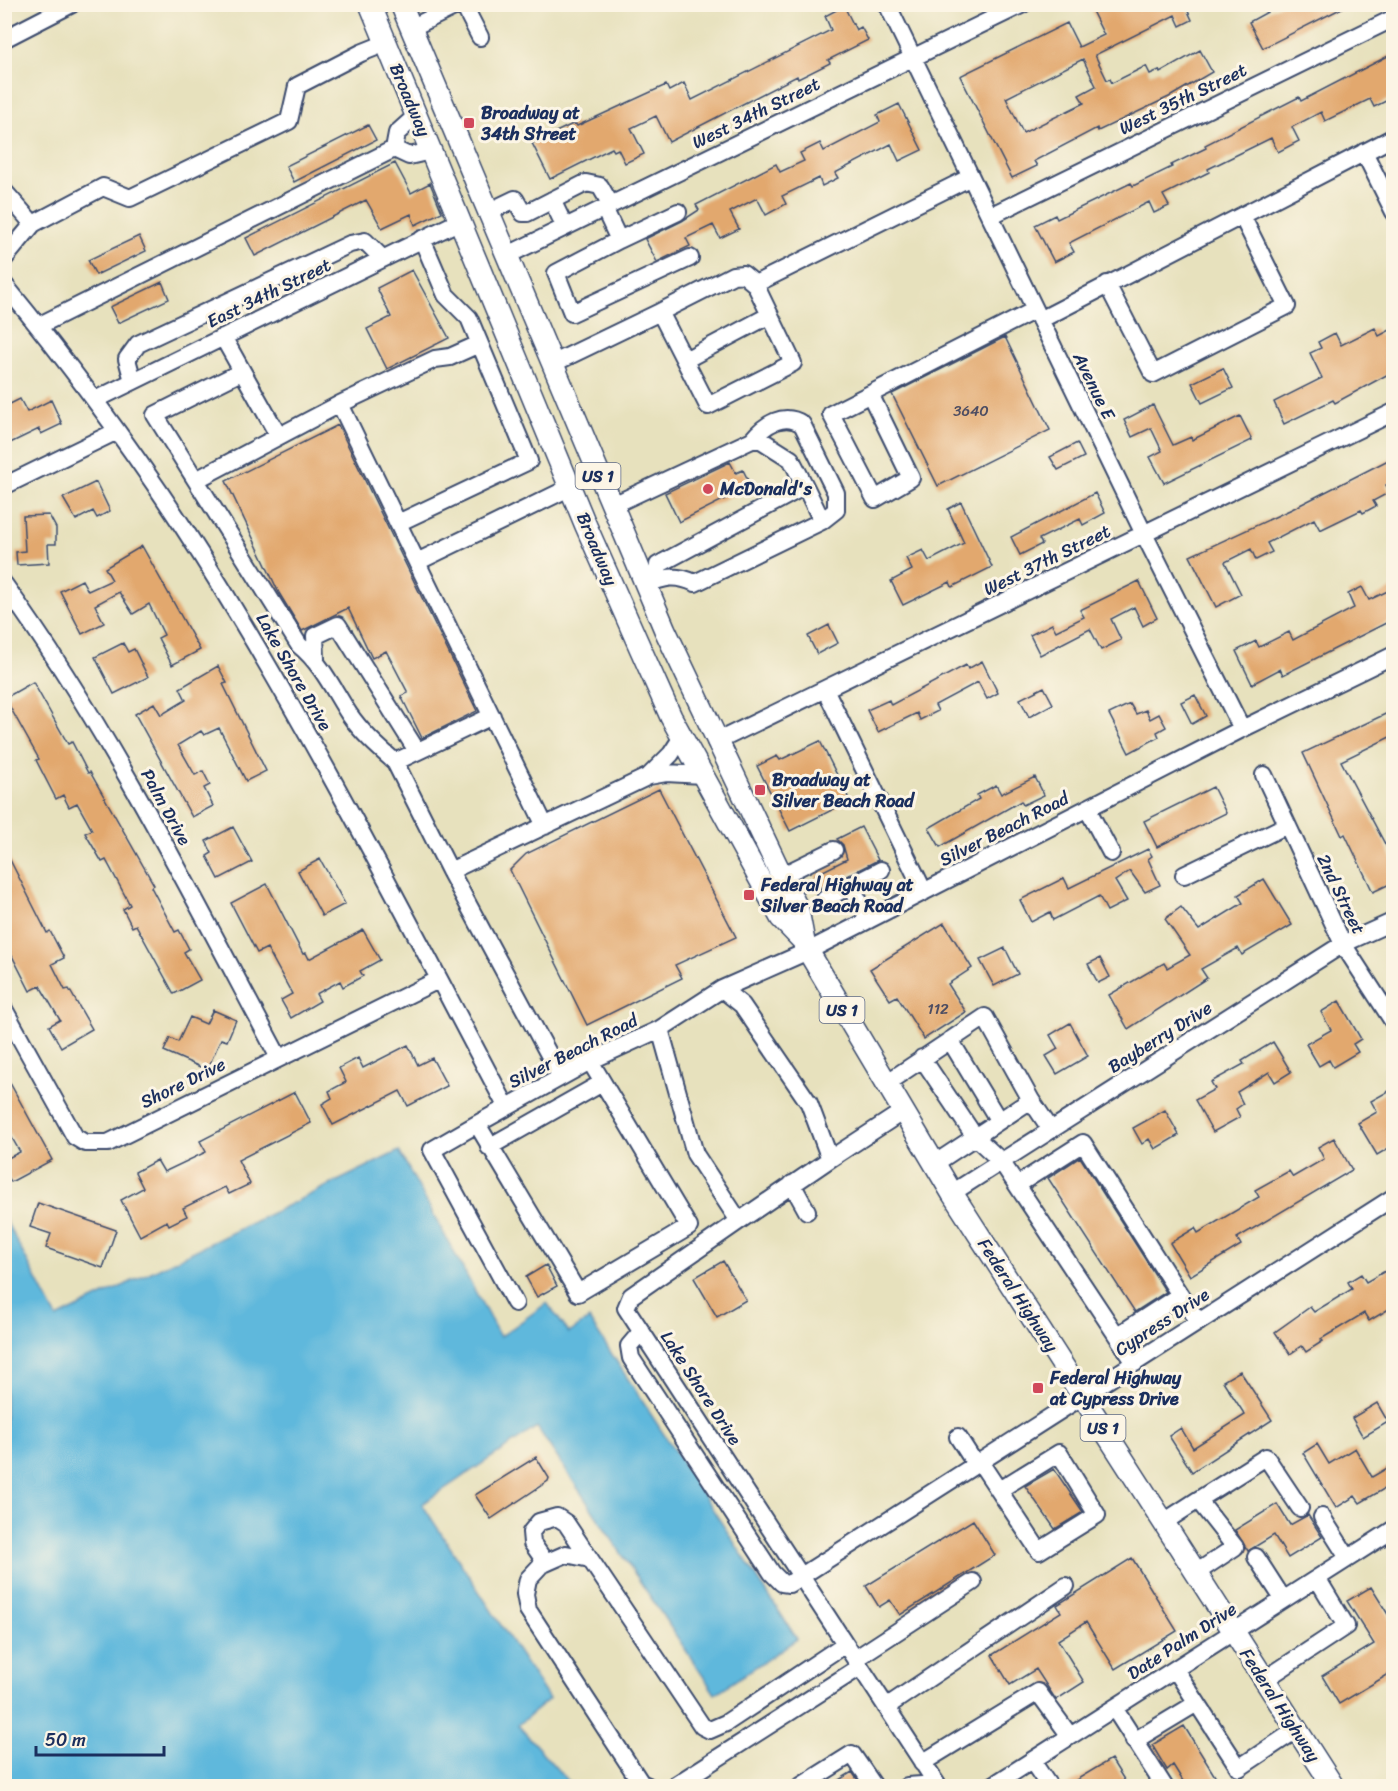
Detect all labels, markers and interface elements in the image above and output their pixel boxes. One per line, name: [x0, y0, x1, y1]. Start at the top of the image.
street label: West 35th Street: [1113, 54, 1253, 144]
street label: Broadway: [380, 58, 440, 142]
street label: West 34th Street: [686, 68, 826, 158]
place label: Broadway at 34th Street: [480, 97, 580, 150]
marker: Broadway at 34th Street: [462, 116, 476, 130]
street label: East 34th Street: [201, 249, 337, 337]
street label: Avenue E: [1063, 346, 1125, 426]
house number: 3640: [953, 398, 989, 424]
road number: US 1: [576, 463, 620, 489]
place label: McDonald's: [719, 473, 813, 505]
marker: McDonald's: [701, 482, 715, 496]
street label: Broadway: [567, 507, 627, 591]
street label: West 37th Street: [978, 515, 1116, 605]
street label: Lake Shore Drive: [247, 607, 341, 737]
street label: Palm Drive: [132, 763, 200, 852]
place label: Broadway at Silver Beach Road: [771, 764, 915, 817]
street label: Silver Beach Road: [934, 782, 1076, 875]
marker: Broadway at Silver Beach Road: [753, 783, 767, 797]
street label: 2nd Street: [1308, 848, 1374, 940]
place label: Federal Highway at Silver Beach Road: [760, 869, 914, 922]
marker: Federal Highway at Silver Beach Road: [742, 888, 756, 902]
street label: Bayberry Drive: [1101, 992, 1219, 1082]
house number: 112: [927, 996, 949, 1022]
road number: US 1: [820, 997, 864, 1023]
street label: Silver Beach Road: [503, 1004, 645, 1097]
street label: Shore Drive: [135, 1048, 231, 1118]
street label: Federal Highway: [969, 1231, 1067, 1359]
street label: Cypress Drive: [1108, 1279, 1216, 1365]
street label: Lake Shore Drive: [652, 1324, 751, 1452]
place label: Federal Highway at Cypress Drive: [1049, 1362, 1182, 1415]
marker: Federal Highway at Cypress Drive: [1031, 1381, 1045, 1395]
road number: US 1: [1080, 1415, 1126, 1441]
street label: Date Palm Drive: [1121, 1593, 1243, 1689]
street label: Federal Highway: [1231, 1641, 1329, 1769]
scale bar: [36, 1719, 164, 1757]
text: 50 m: [45, 1724, 86, 1756]

